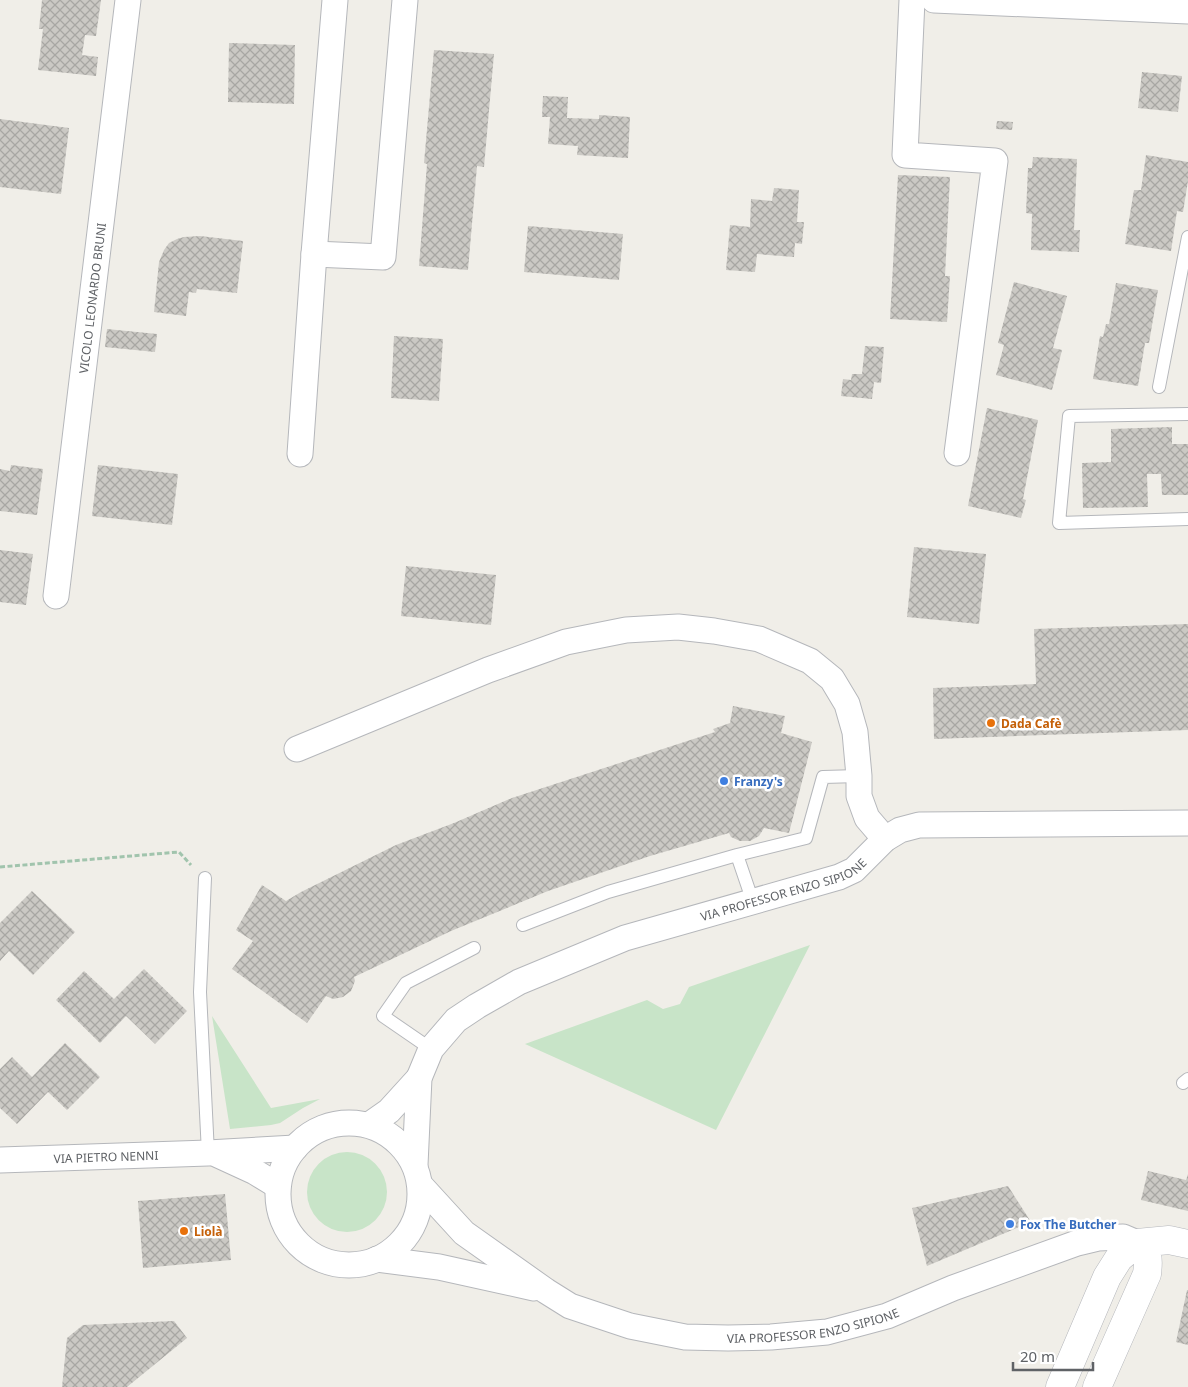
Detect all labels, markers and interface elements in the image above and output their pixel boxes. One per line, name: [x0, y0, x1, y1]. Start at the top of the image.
street label: VICOLO LEONARDO BRUNI: [74, 222, 110, 375]
place label: Dada Cafè: [1001, 715, 1062, 732]
marker: Dada Cafè: [985, 717, 997, 729]
place label: Franzy's: [734, 773, 783, 790]
marker: Franzy's: [718, 775, 730, 787]
street label: VIA PROFESSOR ENZO SIPIONE: [698, 854, 870, 925]
street label: VIA PIETRO NENNI: [53, 1146, 159, 1167]
place label: Fox The Butcher: [1020, 1216, 1117, 1233]
marker: Fox The Butcher: [1004, 1218, 1016, 1230]
place label: Liolà: [194, 1223, 223, 1240]
marker: Liolà: [178, 1225, 190, 1237]
street label: VIA PROFESSOR ENZO SIPIONE: [727, 1303, 901, 1347]
scale bar: [1013, 1340, 1093, 1372]
text: 20 m: [1020, 1346, 1055, 1366]

